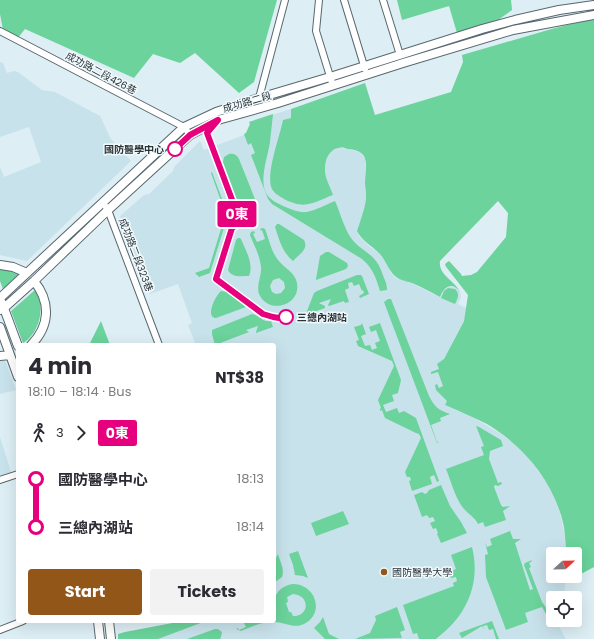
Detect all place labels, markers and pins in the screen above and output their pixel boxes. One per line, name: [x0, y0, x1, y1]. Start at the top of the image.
marker: 國防醫學中心: [167, 141, 183, 157]
place label: 國防醫學中心: [104, 142, 164, 157]
marker: 三總內湖站: [278, 309, 294, 325]
place label: 三總內湖站: [297, 310, 347, 325]
place label: 國防醫學大學: [392, 565, 452, 580]
marker: 國防醫學大學: [379, 567, 389, 577]

